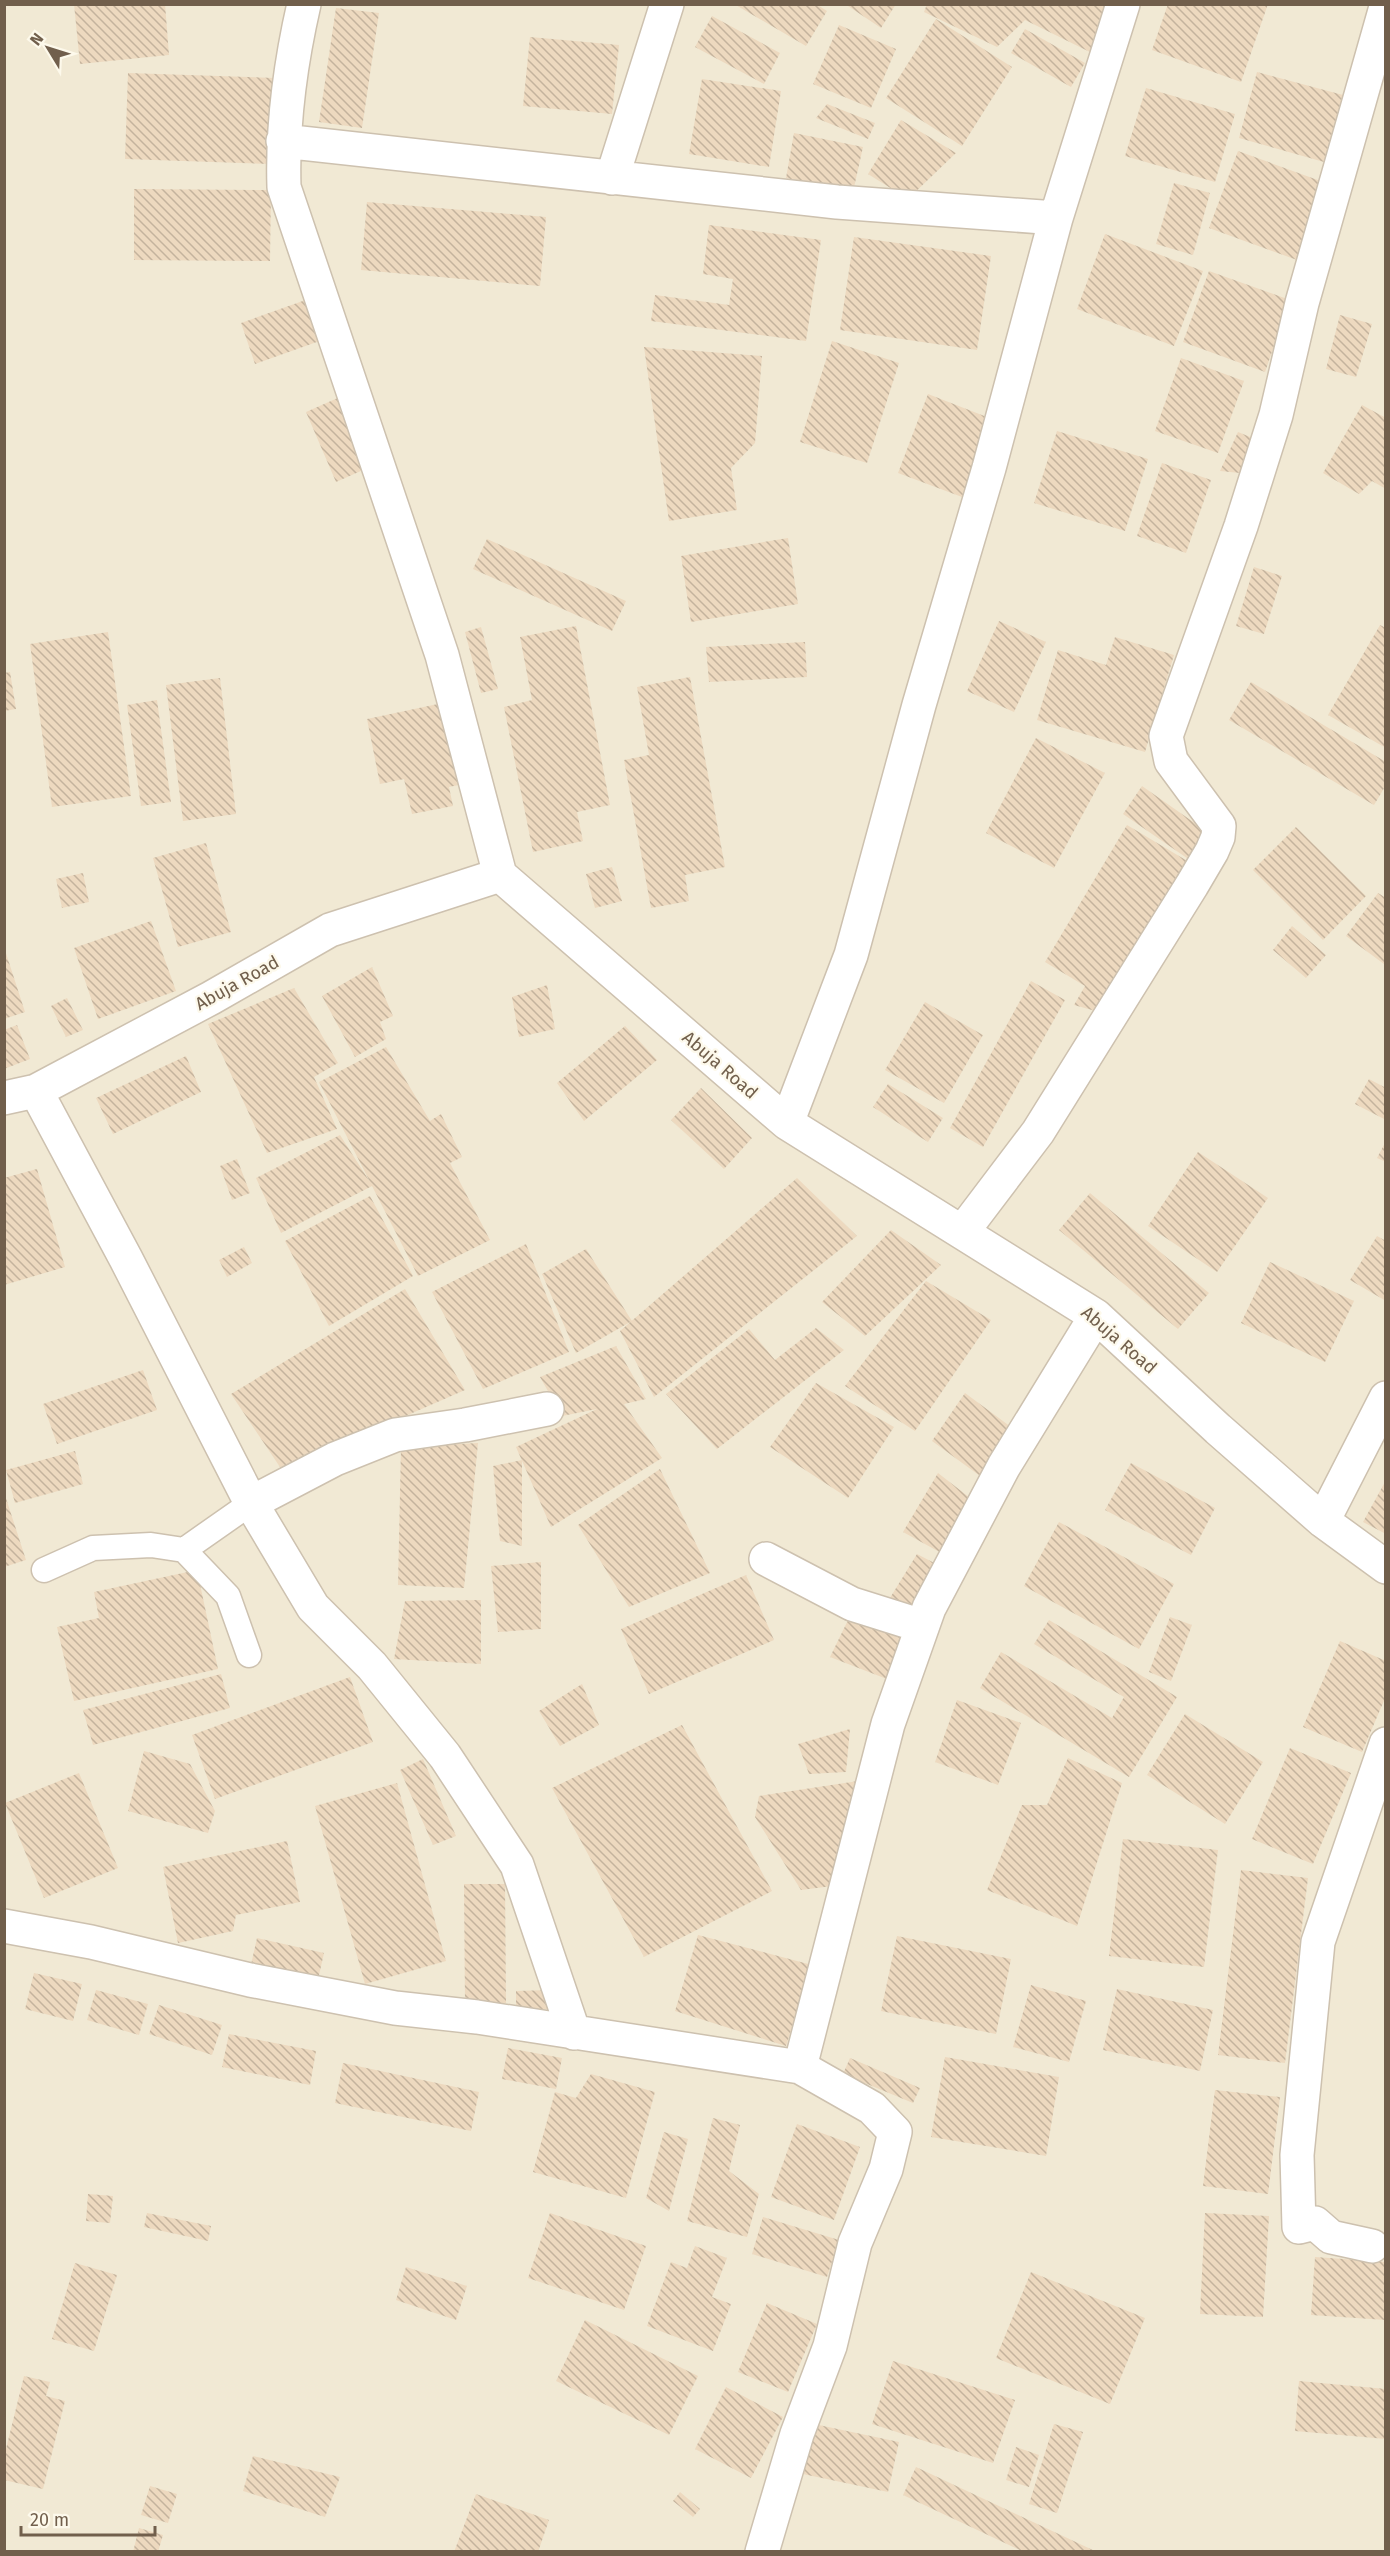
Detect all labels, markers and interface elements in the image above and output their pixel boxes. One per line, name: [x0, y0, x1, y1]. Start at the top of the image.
north arrow: [18, 18, 78, 78]
text: N: [26, 29, 47, 49]
street label: Abuja Road: [191, 951, 283, 1015]
street label: Abuja Road: [678, 1026, 762, 1104]
street label: Abuja Road: [1077, 1301, 1161, 1379]
scale bar: [21, 2499, 154, 2537]
text: 20 m: [30, 2509, 69, 2531]

